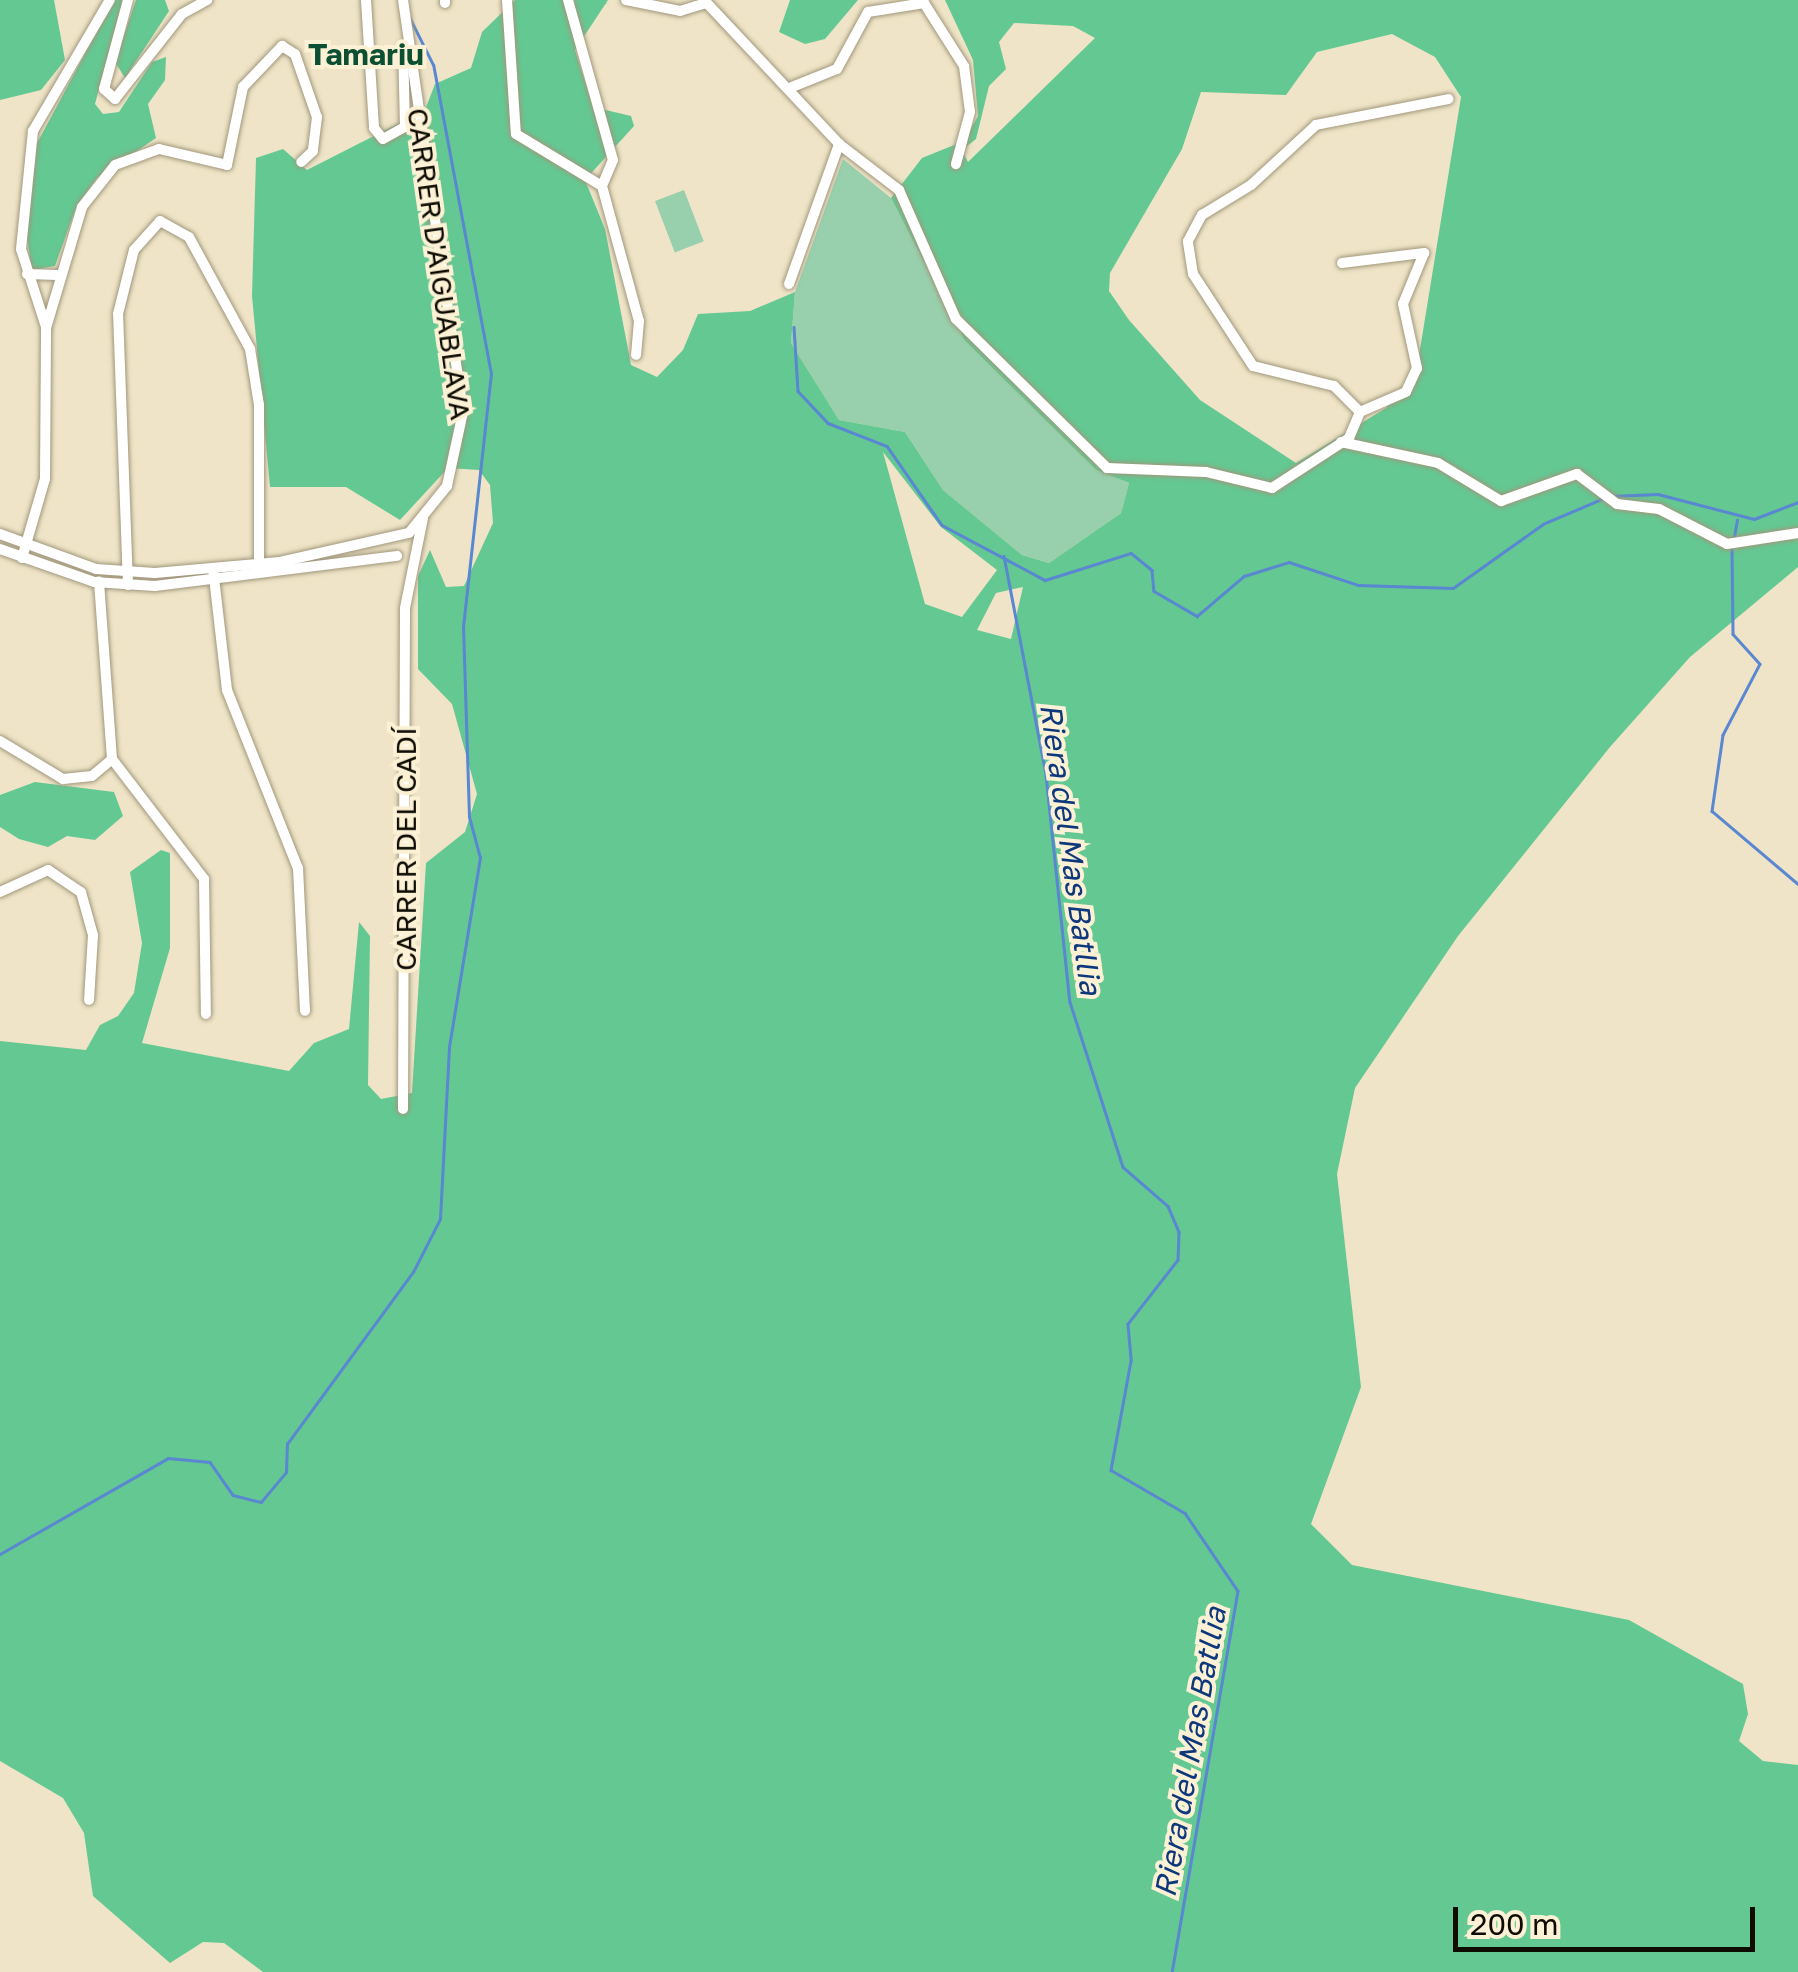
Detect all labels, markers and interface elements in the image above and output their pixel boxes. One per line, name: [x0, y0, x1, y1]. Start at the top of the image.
district label: Tamariu: [308, 36, 424, 72]
street label: CARRER D'AIGUABLAVA: [400, 106, 478, 422]
water label: Riera del Mas Batllia: [1033, 701, 1109, 997]
street label: CARRER DEL CADÍ: [389, 727, 423, 971]
water label: Riera del Mas Batllia: [1147, 1604, 1233, 1900]
scale bar: [1458, 1887, 1760, 1949]
text: 200 m: [1470, 1906, 1559, 1942]

